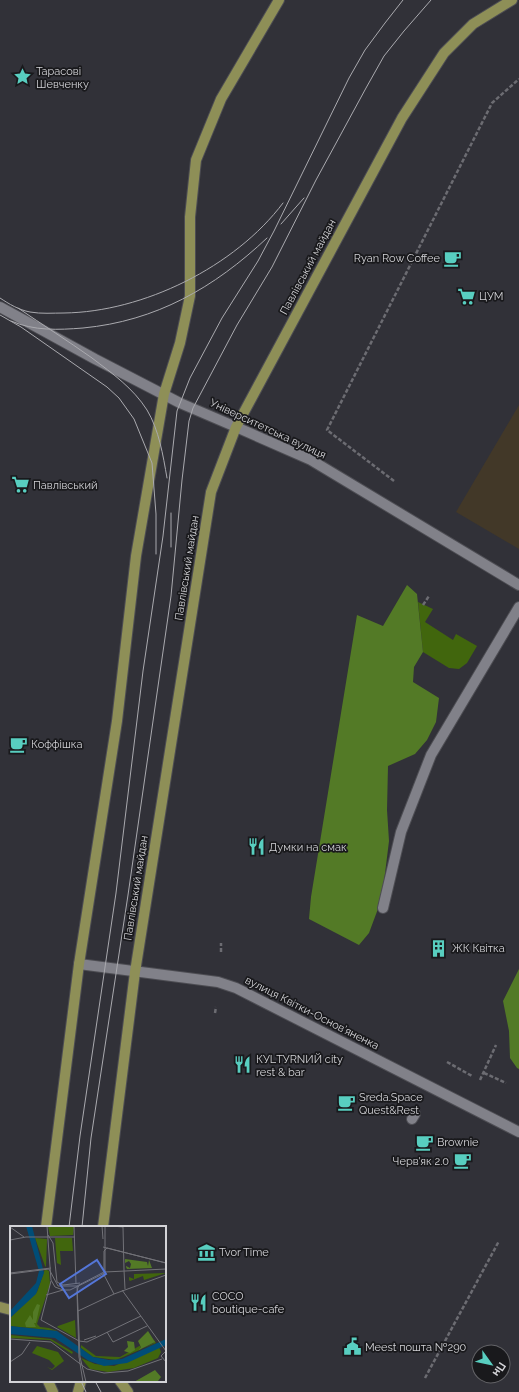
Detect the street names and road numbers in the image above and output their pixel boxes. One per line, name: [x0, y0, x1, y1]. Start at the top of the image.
street label: Павлівський майдан: [277, 217, 339, 317]
street label: Університетська вулиця: [208, 396, 328, 462]
street label: Павлівський майдан: [172, 514, 202, 622]
street label: Павлівський майдан: [121, 834, 151, 942]
street label: вулиця Квітки-Основ’яненка: [243, 973, 381, 1053]

